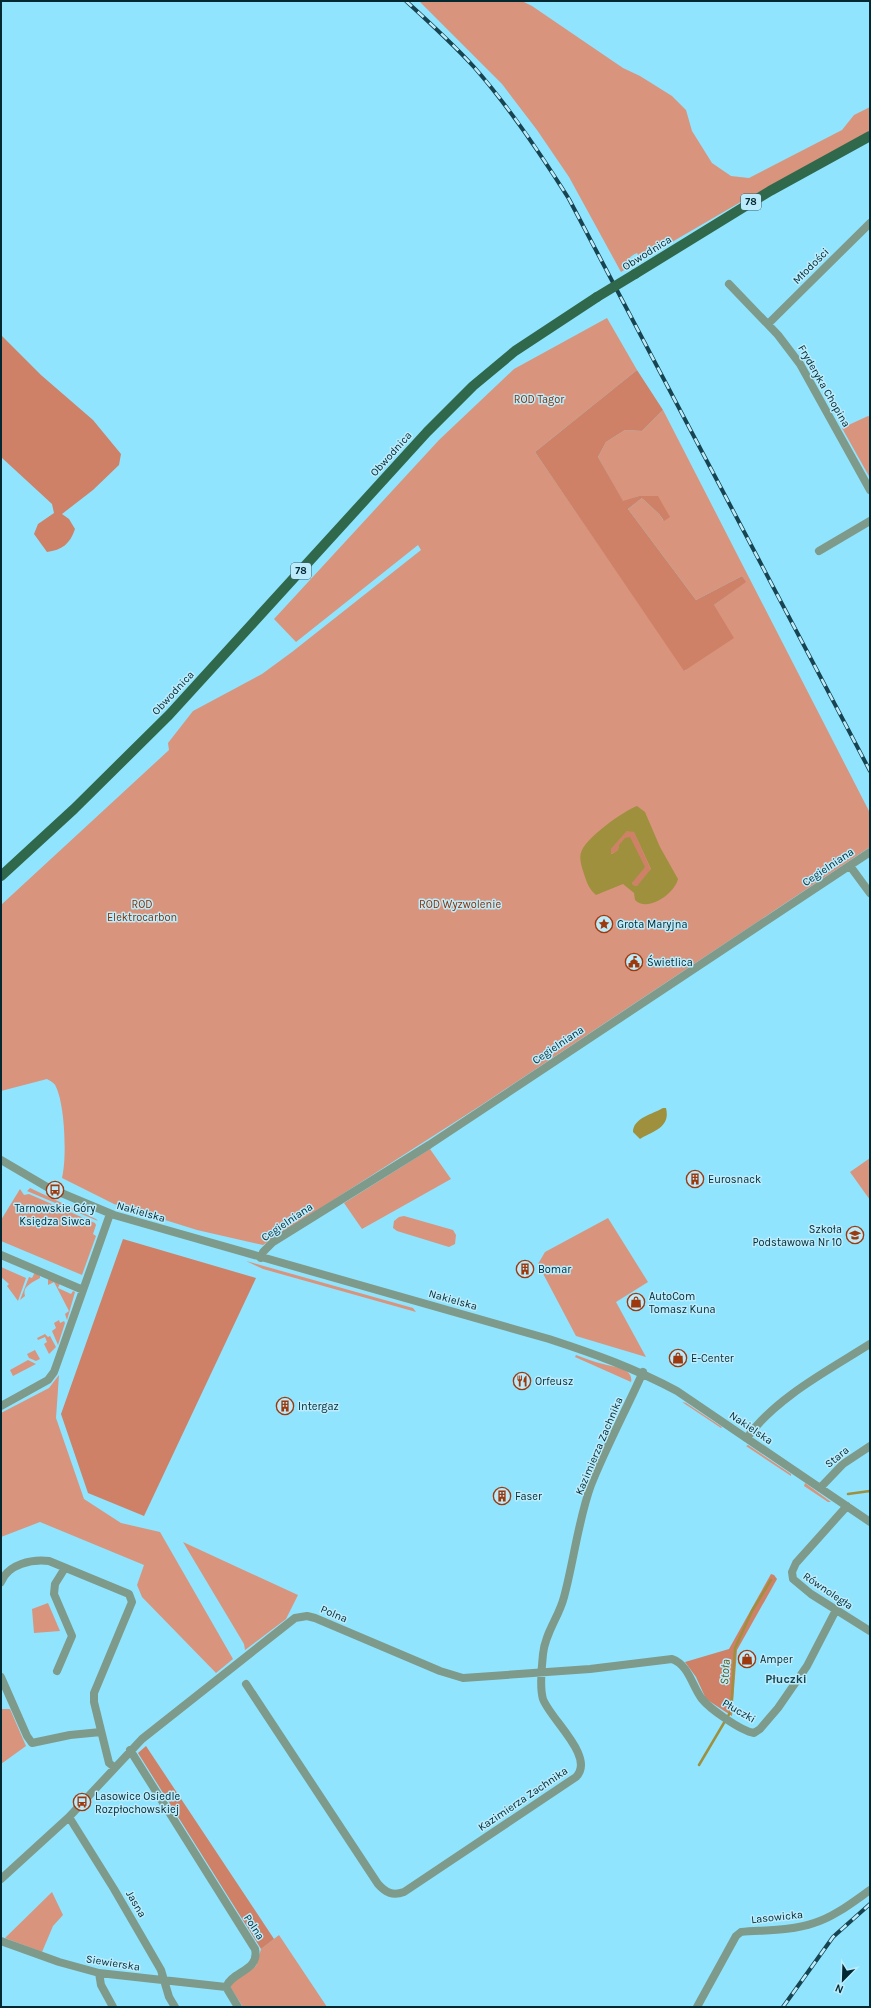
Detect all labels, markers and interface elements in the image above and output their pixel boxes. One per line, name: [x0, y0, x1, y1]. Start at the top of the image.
road number: 78: [741, 194, 761, 210]
street label: Obwodnica: [620, 233, 674, 273]
street label: Młodości: [790, 245, 832, 287]
street label: Fryderyka Chopina: [795, 343, 853, 429]
park label: ROD Tagor: [514, 393, 564, 406]
street label: Obwodnica: [368, 429, 414, 479]
road number: 78: [291, 563, 311, 579]
street label: Obwodnica: [149, 668, 197, 718]
street label: Cegielniana: [800, 845, 856, 889]
park label: ROD Elektrocarbon: [107, 898, 177, 924]
park label: ROD Wyzwolenie: [419, 898, 501, 911]
place icon: Grota Maryjna: [594, 914, 614, 934]
place label: Grota Maryjna: [617, 918, 688, 931]
public building icon: Świetlica: [624, 952, 644, 972]
place label: Świetlica: [647, 954, 693, 969]
street label: Cegielniana: [530, 1023, 586, 1067]
building icon: Eurosnack: [685, 1169, 705, 1189]
place label: Eurosnack: [708, 1173, 761, 1186]
bus stop icon: Tarnowskie Góry Księdza Siwca: [45, 1180, 65, 1200]
street label: Nakielska: [115, 1199, 167, 1225]
street label: Cegielniana: [259, 1200, 315, 1244]
place label: Tarnowskie Góry Księdza Siwca: [15, 1202, 95, 1228]
place label: Szkoła Podstawowa Nr 10: [753, 1223, 842, 1249]
school or university icon: Szkoła Podstawowa Nr 10: [845, 1225, 865, 1245]
building icon: Bomar: [515, 1259, 535, 1279]
place label: Bomar: [538, 1263, 571, 1276]
street label: Nakielska: [427, 1287, 479, 1313]
place label: AutoCom Tomasz Kuna: [649, 1290, 716, 1316]
shop icon: AutoCom Tomasz Kuna: [626, 1292, 646, 1312]
shop icon: E-Center: [668, 1348, 688, 1368]
place label: E-Center: [691, 1352, 734, 1365]
restaurant icon: Orfeusz: [512, 1371, 532, 1391]
place label: Orfeusz: [535, 1375, 573, 1388]
street label: Kazimierza Zachnika: [572, 1395, 626, 1497]
building icon: Intergaz: [275, 1396, 295, 1416]
place label: Intergaz: [298, 1400, 339, 1413]
street label: Nakielska: [727, 1409, 775, 1447]
street label: Stara: [822, 1443, 852, 1471]
building icon: Faser: [492, 1486, 512, 1506]
place label: Faser: [515, 1490, 542, 1503]
street label: Równoległa: [801, 1570, 855, 1612]
street label: Polna: [319, 1603, 349, 1625]
shop icon: Amper: [737, 1649, 757, 1669]
place label: Amper: [760, 1653, 793, 1666]
water label: Stoła: [717, 1659, 733, 1685]
district label: Płuczki: [765, 1672, 807, 1686]
street label: Płuczki: [720, 1696, 758, 1726]
street label: Kazimierza Zachnika: [476, 1764, 570, 1834]
place label: Lasowice Osiedle Rozpłochowskiej: [95, 1790, 181, 1816]
bus stop icon: Lasowice Osiedle Rozpłochowskiej: [72, 1792, 92, 1812]
street label: Jasna: [123, 1888, 149, 1920]
street label: Lasowicka: [750, 1908, 804, 1926]
street label: Polna: [241, 1912, 267, 1942]
street label: Siewierska: [85, 1952, 141, 1974]
north arrow: [823, 1960, 863, 2000]
text: N: [833, 1981, 845, 1996]

